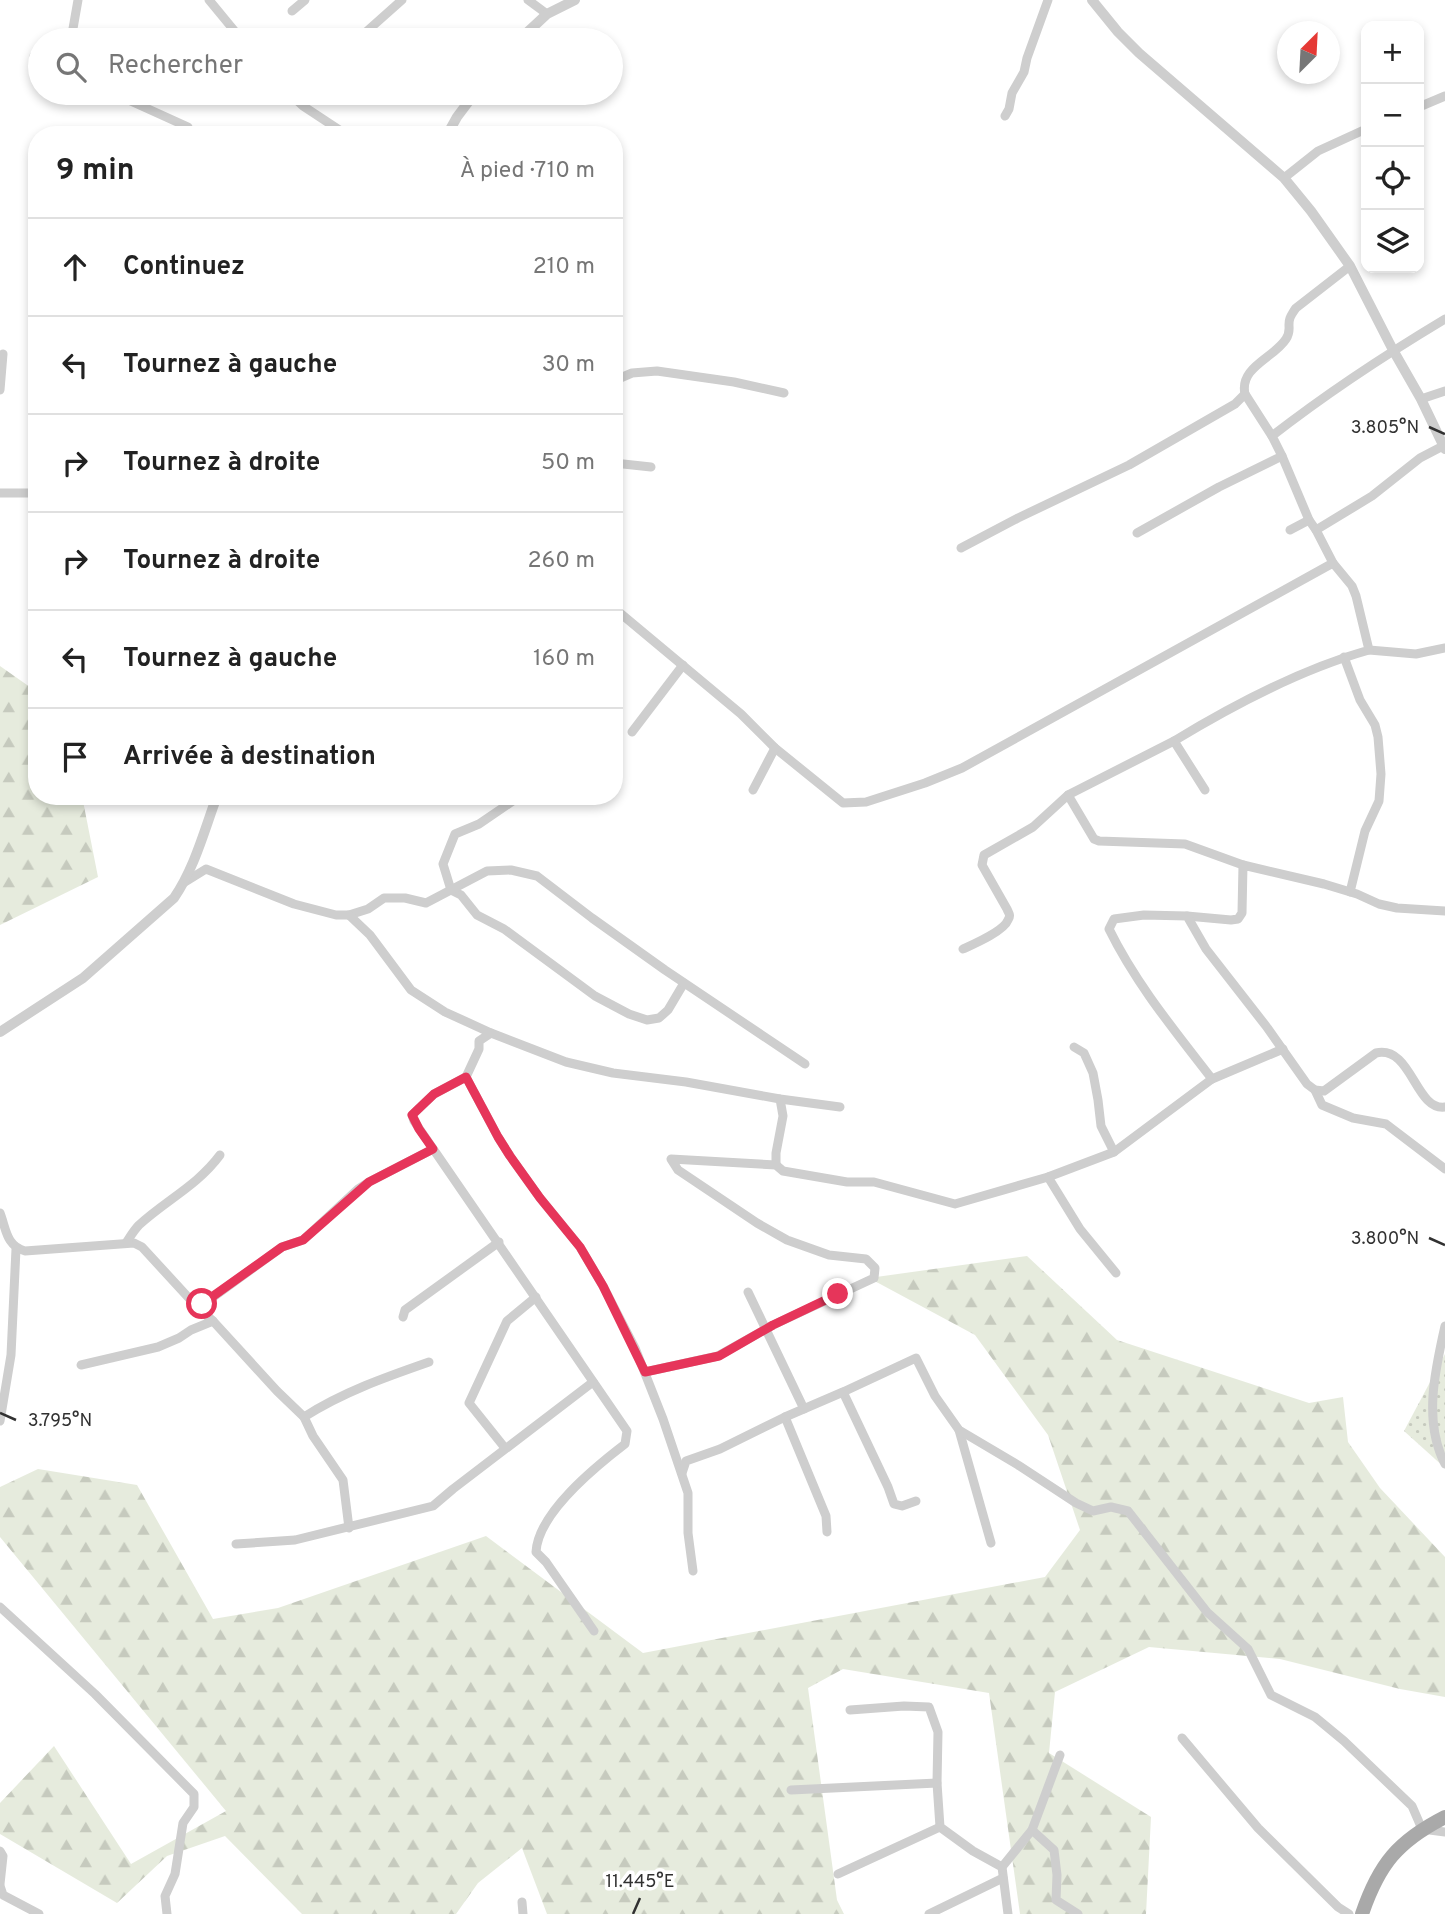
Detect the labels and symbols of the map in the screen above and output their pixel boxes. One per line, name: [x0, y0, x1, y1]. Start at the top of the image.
north arrow: [1277, 21, 1340, 84]
text: 3.805°N: [1351, 417, 1419, 440]
text: 3.800°N: [1351, 1228, 1419, 1251]
route end: [822, 1278, 853, 1309]
route start: [186, 1288, 217, 1319]
text: 3.795°N: [28, 1410, 92, 1433]
text: 11.445°E: [605, 1871, 675, 1894]

